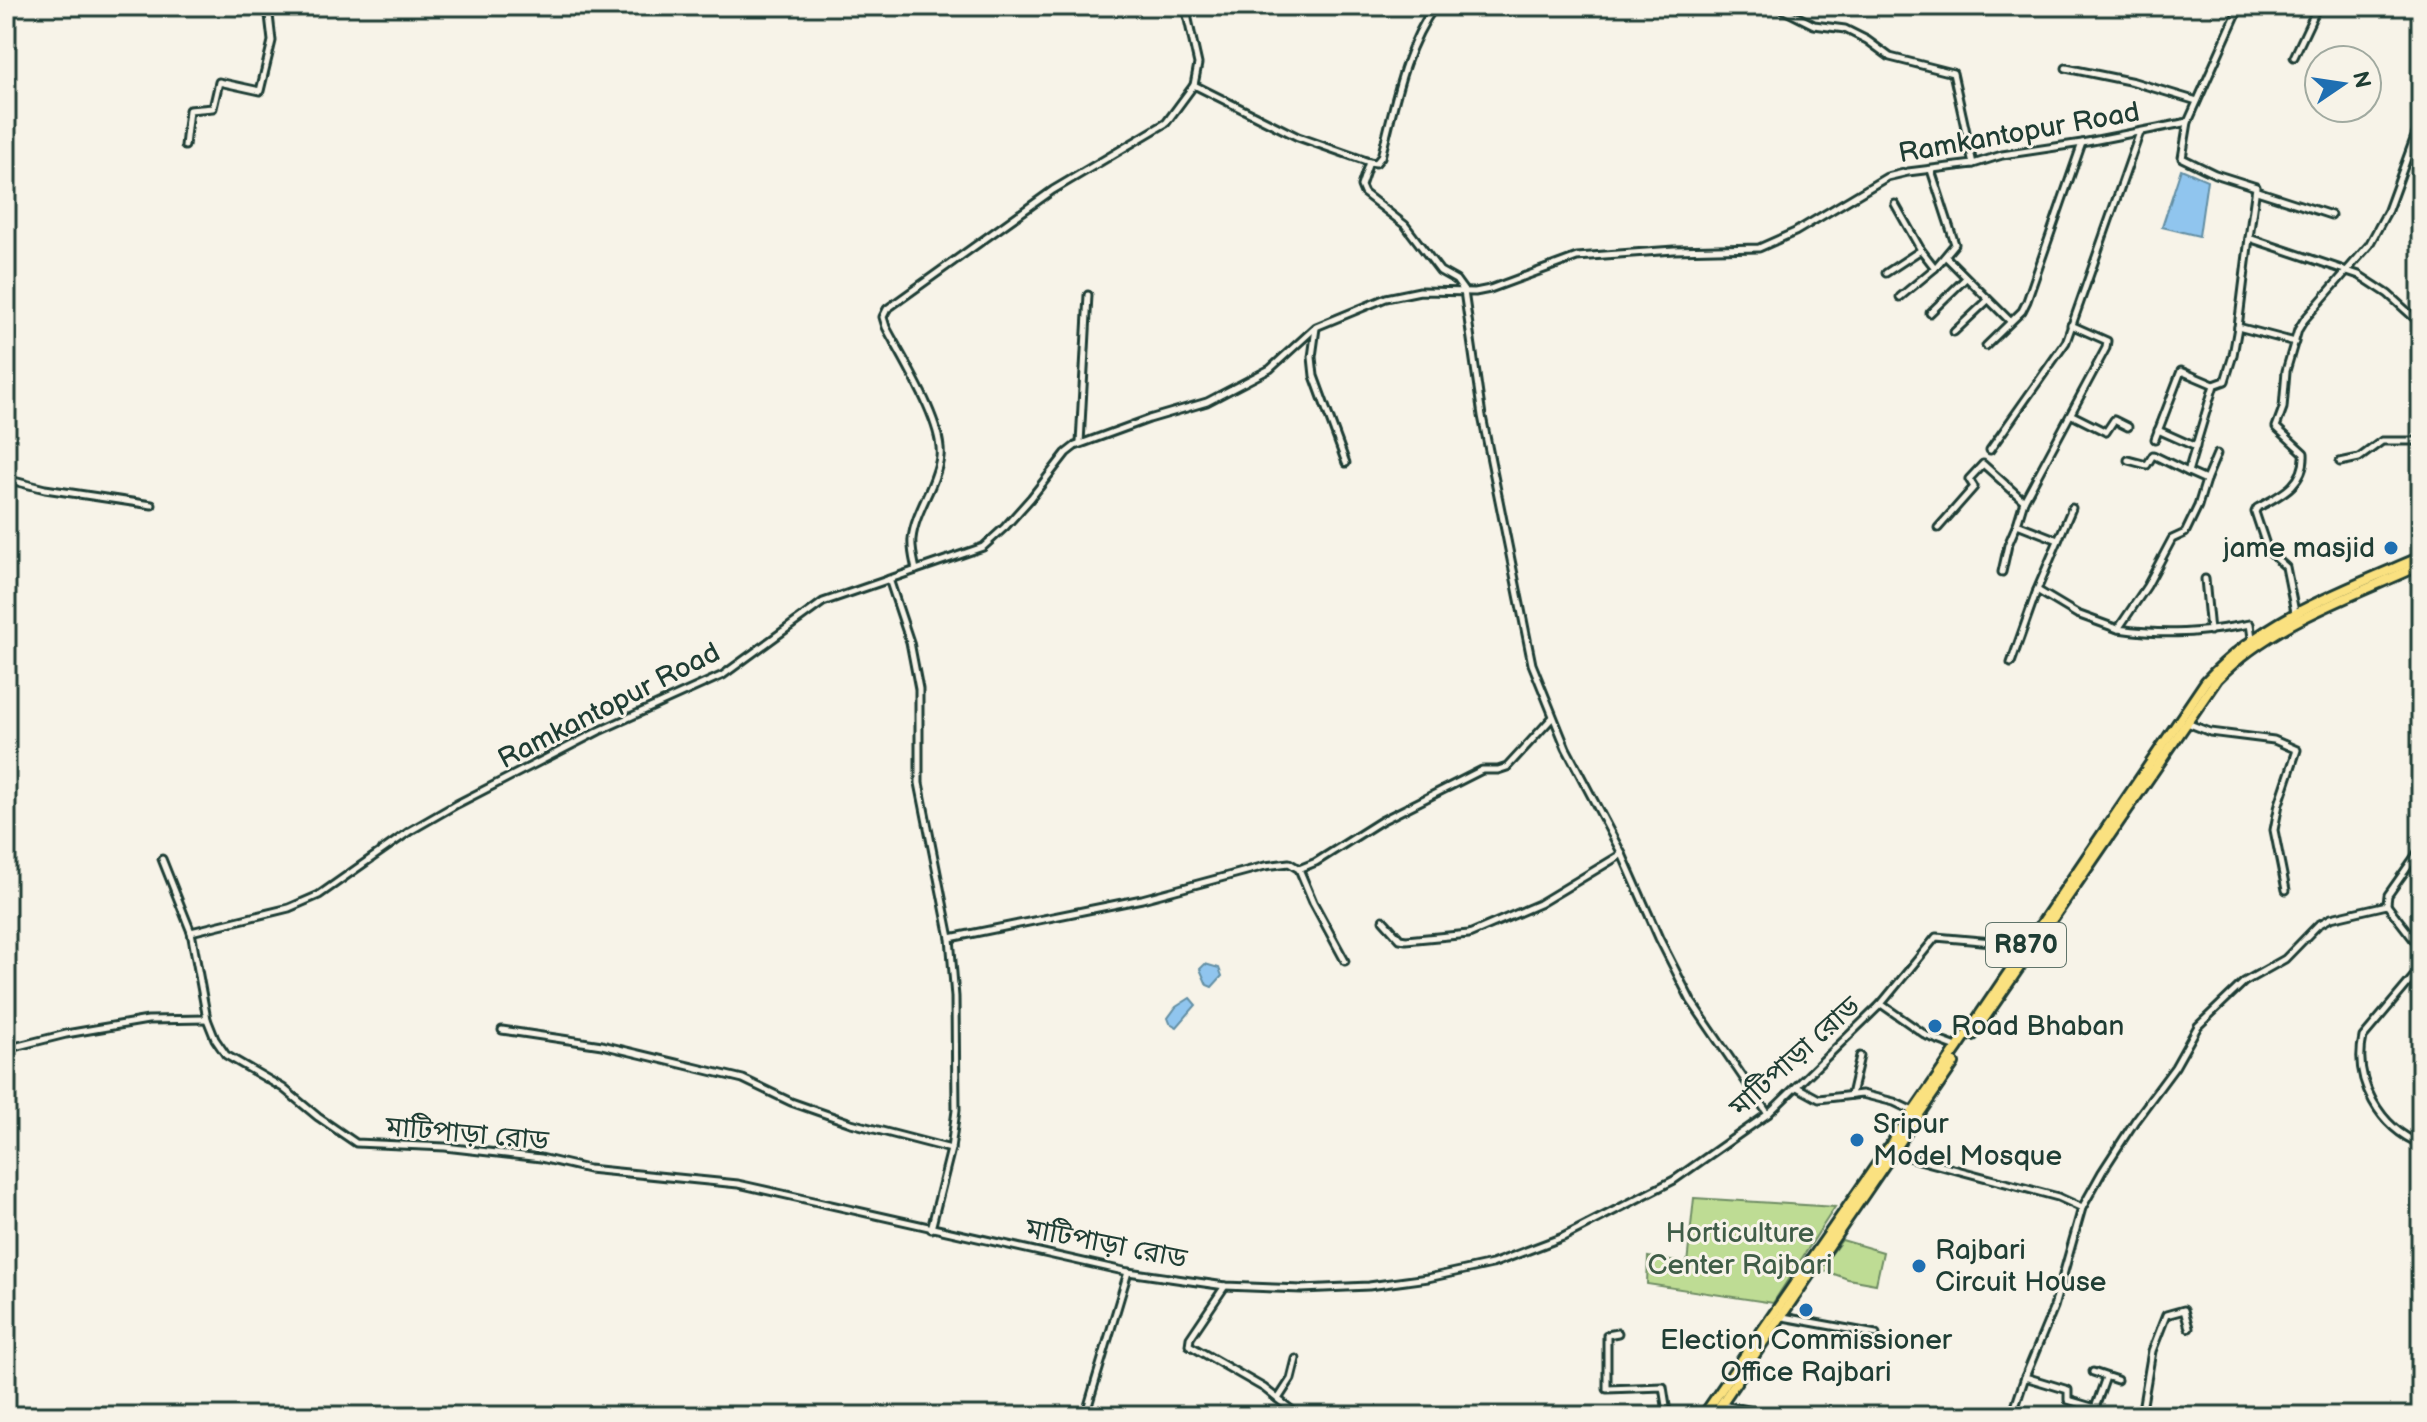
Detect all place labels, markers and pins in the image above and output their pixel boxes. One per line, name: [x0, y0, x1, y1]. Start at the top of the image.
place label: jame masjid: [2222, 532, 2375, 565]
marker: jame masjid: [2382, 539, 2400, 557]
place label: Road Bhaban: [1951, 1010, 2124, 1043]
marker: Road Bhaban: [1926, 1017, 1944, 1035]
place label: Sripur Model Mosque: [1873, 1108, 2062, 1173]
marker: Sripur Model Mosque: [1848, 1131, 1866, 1149]
place label: Rajbari Circuit House: [1935, 1234, 2106, 1299]
marker: Rajbari Circuit House: [1910, 1257, 1928, 1275]
marker: Election Commissioner Office Rajbari: [1797, 1301, 1815, 1319]
place label: Election Commissioner Office Rajbari: [1660, 1324, 1953, 1389]

